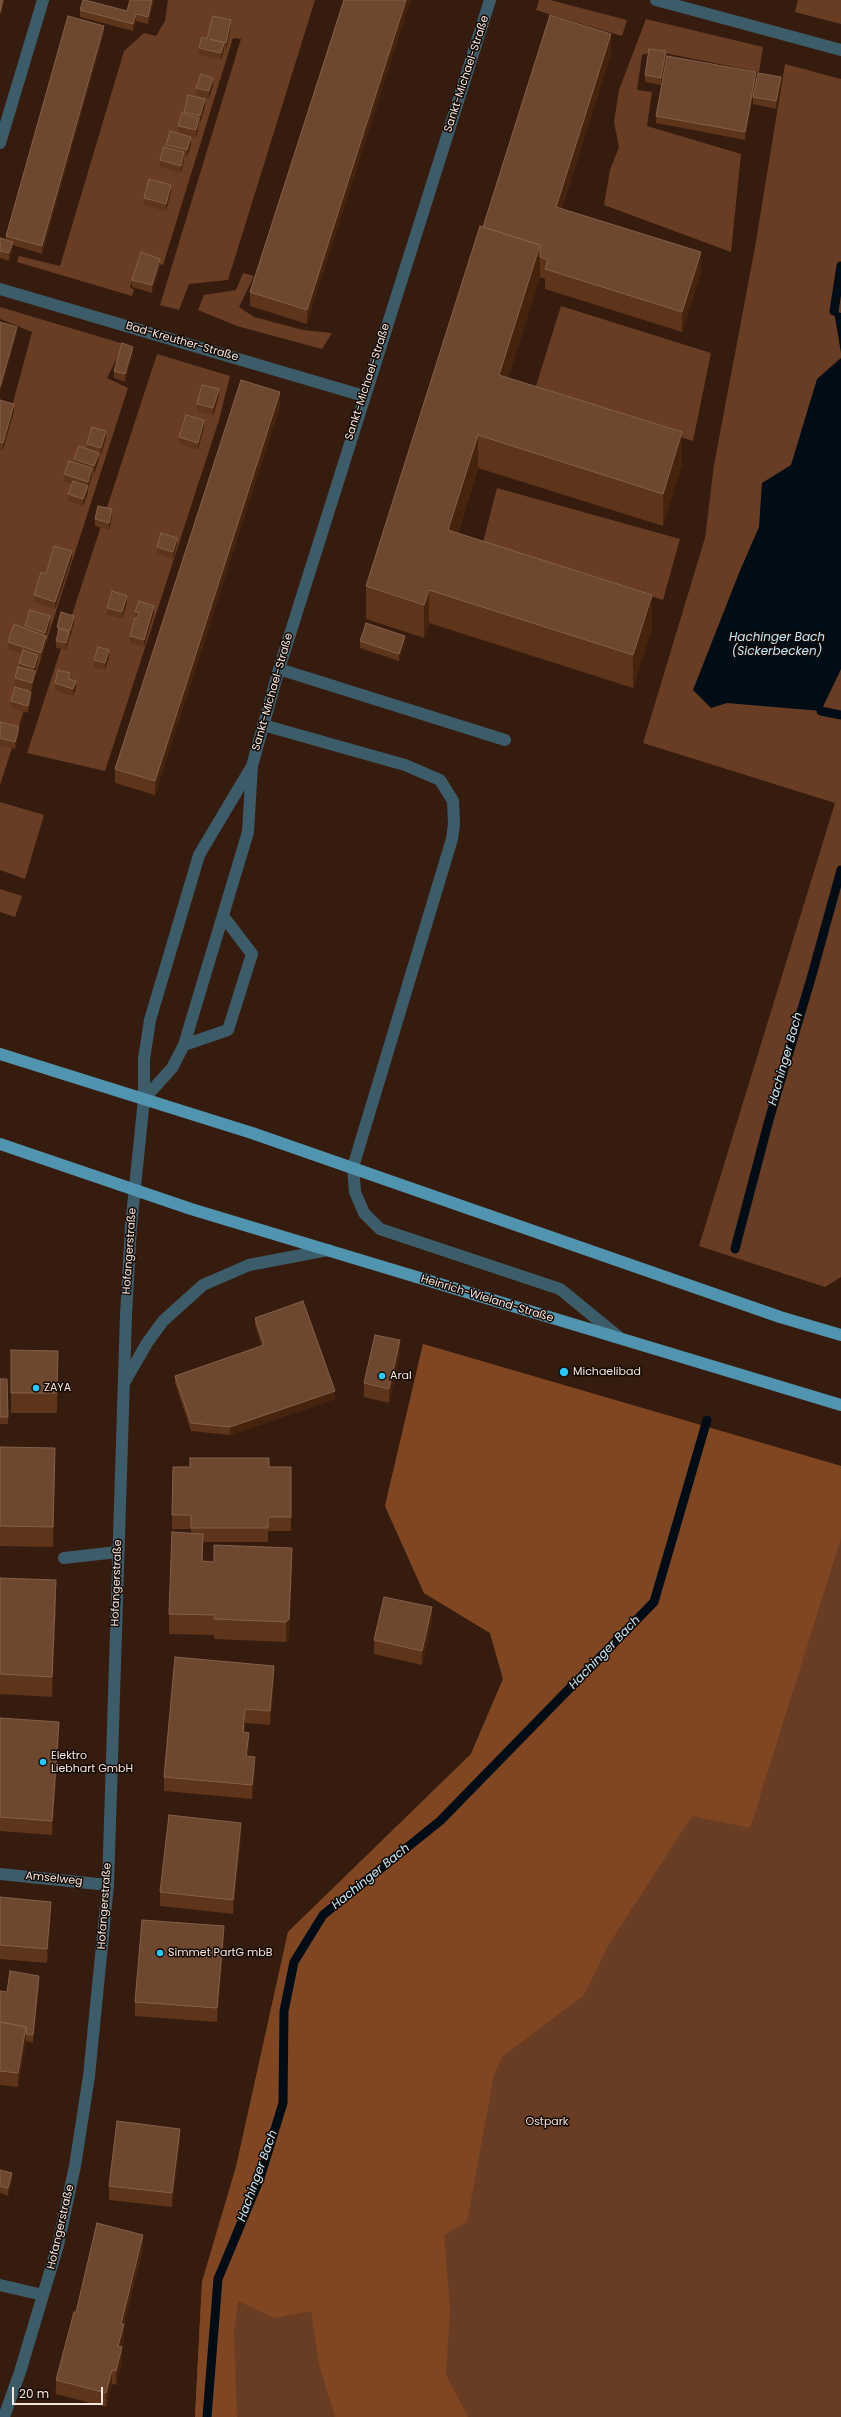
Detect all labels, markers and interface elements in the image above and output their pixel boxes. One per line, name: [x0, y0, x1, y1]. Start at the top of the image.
street label: Sankt-Michael-Straße: [442, 14, 492, 134]
street label: Bad-Kreuther-Straße: [124, 320, 240, 364]
street label: Sankt-Michael-Straße: [343, 322, 393, 442]
water label: Hachinger Bach (Sickerbecken): [729, 631, 825, 659]
street label: Sankt-Michael-Straße: [250, 632, 296, 752]
water label: Hachinger Bach: [766, 1011, 806, 1107]
street label: Hofangerstraße: [120, 1207, 140, 1295]
street label: Heinrich-Wieland-Straße: [419, 1273, 555, 1325]
place label: Michaelibad: [573, 1365, 641, 1379]
marker: Michaelibad: [558, 1366, 570, 1378]
place label: Aral: [390, 1369, 412, 1383]
marker: Aral: [377, 1371, 387, 1381]
place label: ZAYA: [44, 1381, 71, 1395]
marker: ZAYA: [31, 1383, 41, 1393]
street label: Hofangerstraße: [109, 1539, 125, 1627]
water label: Hachinger Bach: [566, 1613, 644, 1693]
place label: Elektro Liebhart GmbH: [51, 1749, 133, 1775]
marker: Elektro Liebhart GmbH: [38, 1757, 48, 1767]
water label: Hachinger Bach: [329, 1841, 413, 1913]
street label: Hofangerstraße: [95, 1862, 115, 1950]
street label: Amselweg: [25, 1869, 83, 1889]
place label: Simmet PartG mbB: [168, 1946, 272, 1960]
marker: Simmet PartG mbB: [155, 1948, 165, 1958]
park label: Ostpark: [525, 2115, 569, 2129]
water label: Hachinger Bach: [235, 2128, 281, 2224]
street label: Hofangerstraße: [45, 2183, 77, 2271]
scale bar: [14, 2379, 105, 2405]
text: 20 m: [19, 2385, 49, 2402]

